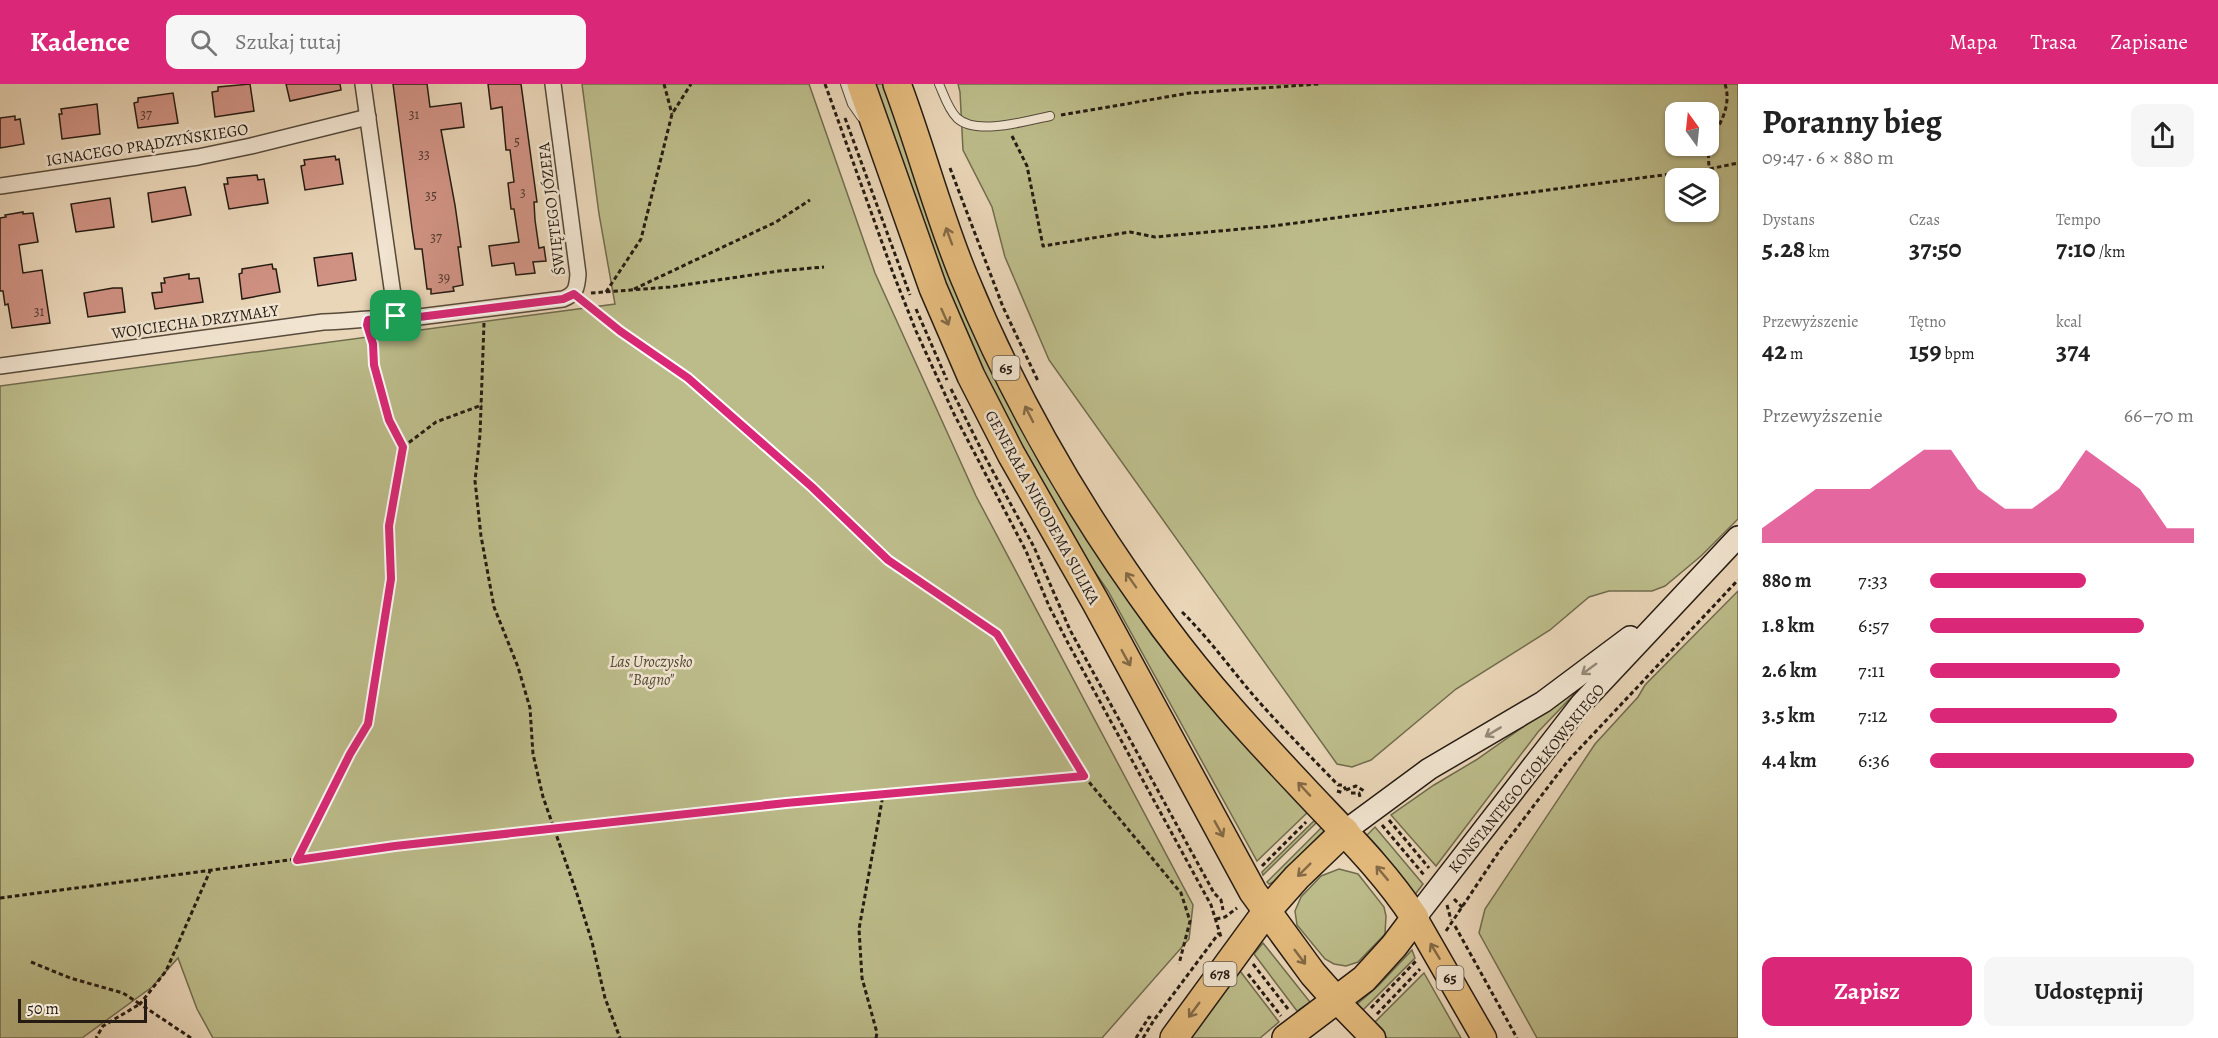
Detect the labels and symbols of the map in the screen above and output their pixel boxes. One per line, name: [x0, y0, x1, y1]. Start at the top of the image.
north arrow: [1665, 102, 1719, 156]
house number: 37: [140, 105, 152, 124]
house number: 31: [409, 105, 420, 124]
street label: IGNACEGO PRĄDZYŃSKIEGO: [44, 118, 250, 172]
house number: 5: [514, 132, 520, 151]
street label: ŚWIĘTEGO JÓZEFA: [533, 141, 571, 276]
house number: 33: [418, 145, 430, 164]
house number: 3: [520, 183, 526, 202]
house number: 35: [425, 186, 437, 205]
one-way arrow: [942, 227, 953, 246]
house number: 37: [430, 228, 442, 247]
house number: 39: [438, 268, 450, 287]
pin: [370, 290, 421, 341]
street label: WOJCIECHA DRZYMAŁY: [109, 299, 280, 345]
house number: 31: [34, 302, 45, 321]
one-way arrow: [940, 307, 952, 325]
road number: 65: [992, 356, 1020, 380]
one-way arrow: [1023, 405, 1035, 423]
street label: GENERAŁA NIKODEMA SULIKA: [979, 406, 1105, 609]
one-way arrow: [1125, 572, 1137, 589]
one-way arrow: [1120, 649, 1132, 666]
park label: Las Uroczysko "Bagno": [610, 651, 692, 691]
one-way arrow: [1581, 663, 1597, 675]
street label: KONSTANTEGO CIOŁKOWSKIEGO: [1443, 679, 1610, 878]
one-way arrow: [1485, 726, 1502, 738]
one-way arrow: [1297, 782, 1311, 797]
one-way arrow: [1214, 820, 1225, 838]
one-way arrow: [1296, 863, 1311, 878]
one-way arrow: [1375, 866, 1389, 881]
one-way arrow: [1429, 943, 1441, 960]
one-way arrow: [1294, 949, 1306, 965]
road number: 678: [1204, 962, 1236, 986]
road number: 65: [1436, 966, 1464, 990]
scale bar: [18, 996, 147, 1024]
one-way arrow: [1188, 1002, 1201, 1018]

